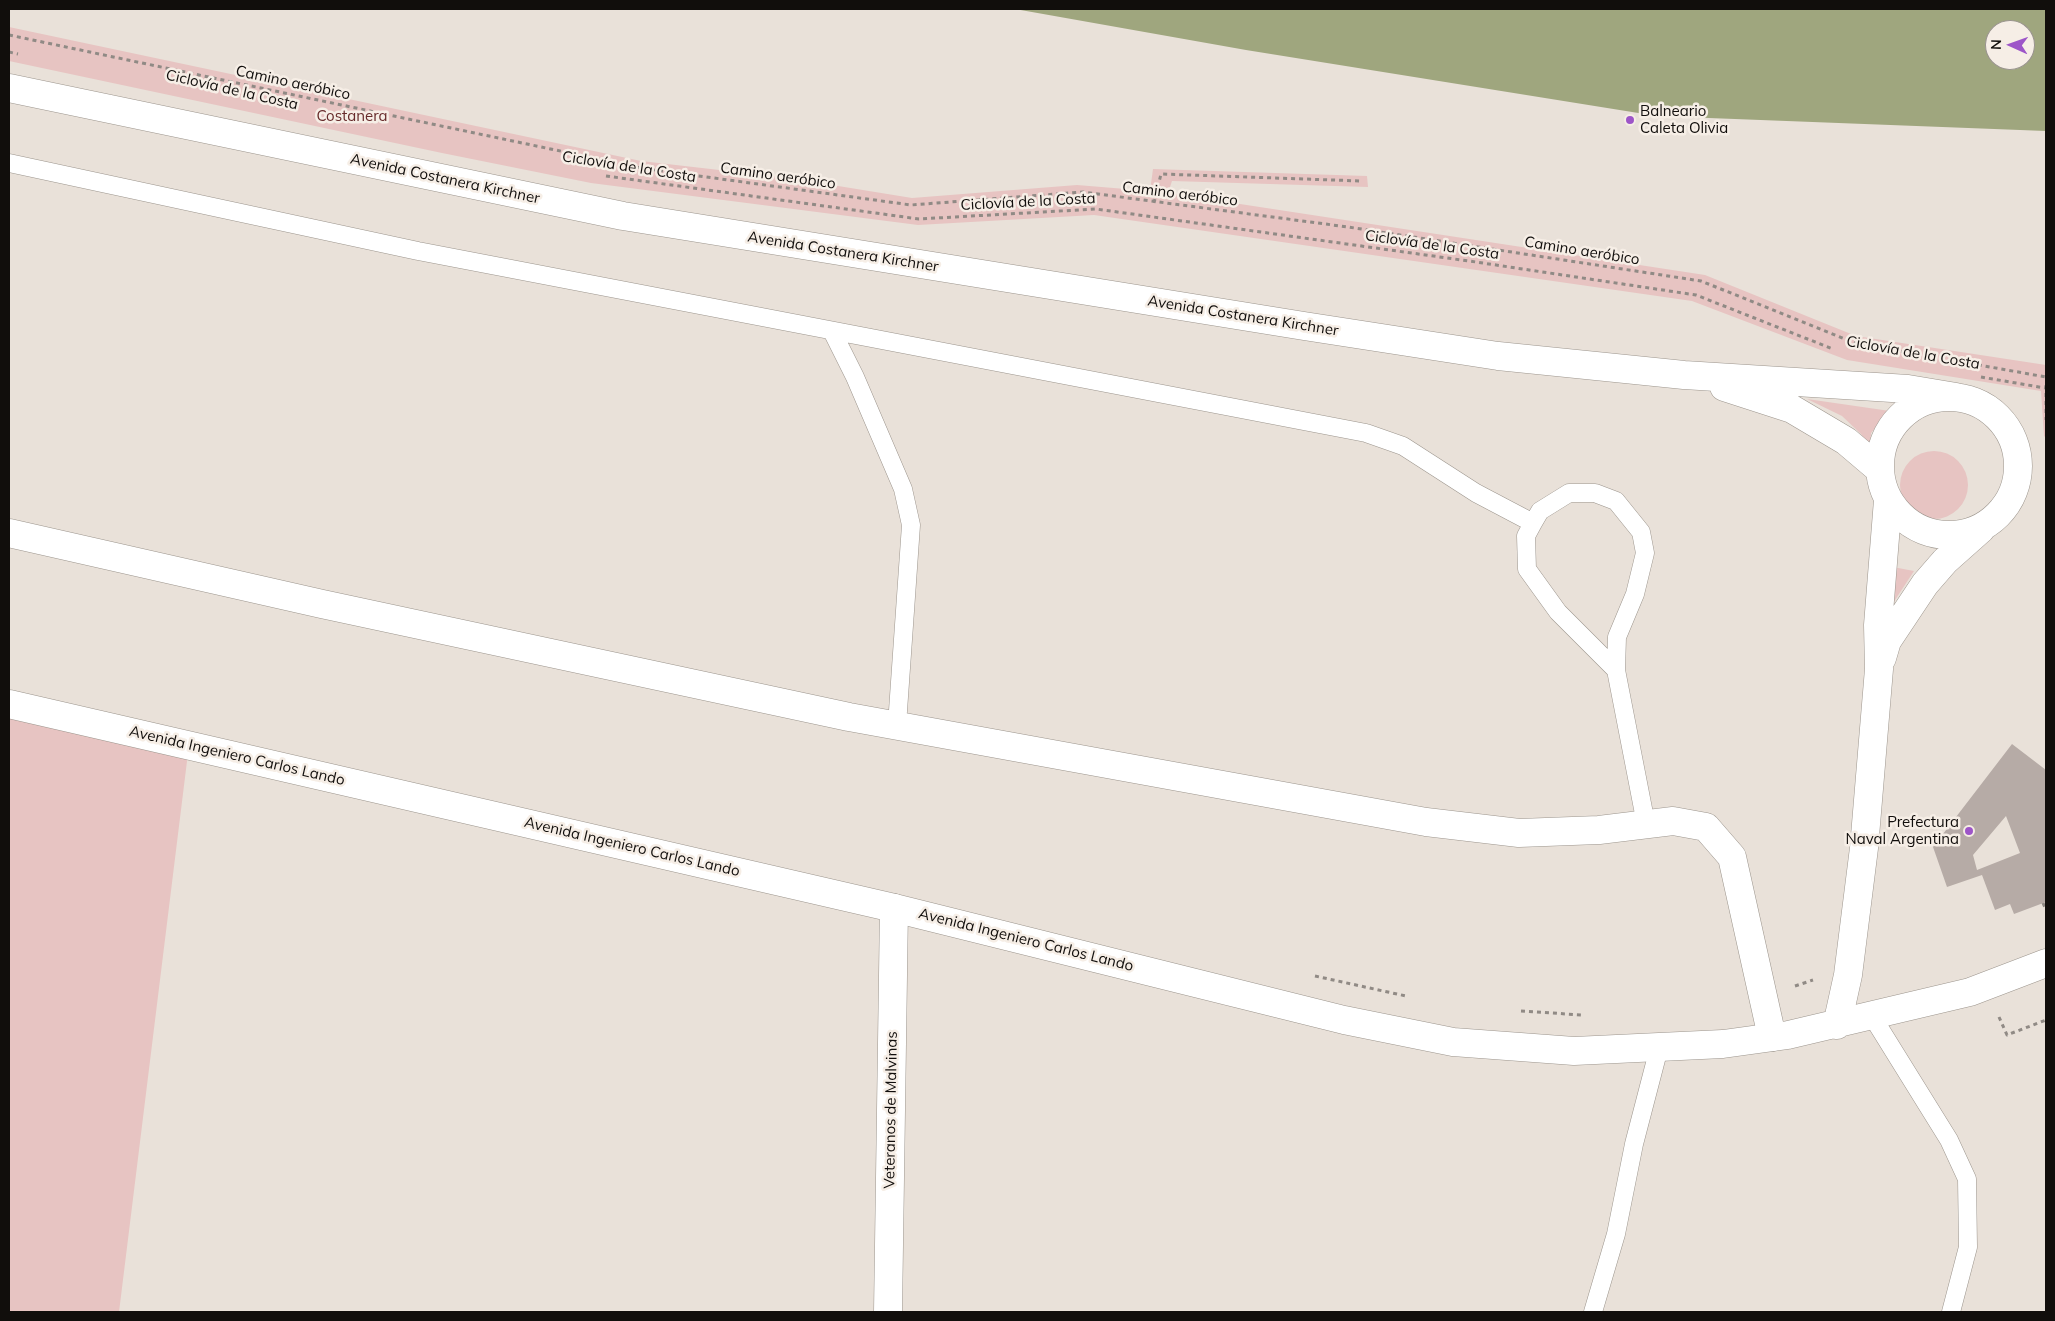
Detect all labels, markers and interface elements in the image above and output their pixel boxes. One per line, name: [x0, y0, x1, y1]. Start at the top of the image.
north arrow: [1985, 20, 2035, 70]
text: N: [1987, 39, 2005, 50]
street label: Camino aeróbico: [234, 62, 352, 104]
street label: Ciclovía de la Costa: [164, 66, 300, 114]
place label: Balneario Caleta Olivia: [1640, 102, 1728, 137]
park label: Costanera: [316, 107, 388, 125]
marker: Balneario Caleta Olivia: [1624, 114, 1636, 126]
street label: Ciclovía de la Costa: [561, 148, 697, 186]
street label: Avenida Costanera Kirchner: [349, 150, 541, 208]
street label: Camino aeróbico: [719, 159, 837, 193]
street label: Camino aeróbico: [1121, 178, 1239, 210]
street label: Ciclovía de la Costa: [960, 189, 1096, 215]
street label: Ciclovía de la Costa: [1364, 227, 1500, 263]
street label: Avenida Costanera Kirchner: [746, 228, 940, 276]
street label: Camino aeróbico: [1523, 233, 1641, 269]
street label: Avenida Costanera Kirchner: [1146, 292, 1340, 340]
street label: Ciclovía de la Costa: [1845, 332, 1981, 374]
street label: Avenida Ingeniero Carlos Lando: [127, 722, 347, 790]
street label: Avenida Ingeniero Carlos Lando: [522, 813, 742, 881]
place label: Prefectura Naval Argentina: [1846, 813, 1959, 848]
marker: Prefectura Naval Argentina: [1963, 825, 1975, 837]
street label: Avenida Ingeniero Carlos Lando: [917, 905, 1135, 975]
street label: Veteranos de Malvinas: [881, 1031, 901, 1189]

